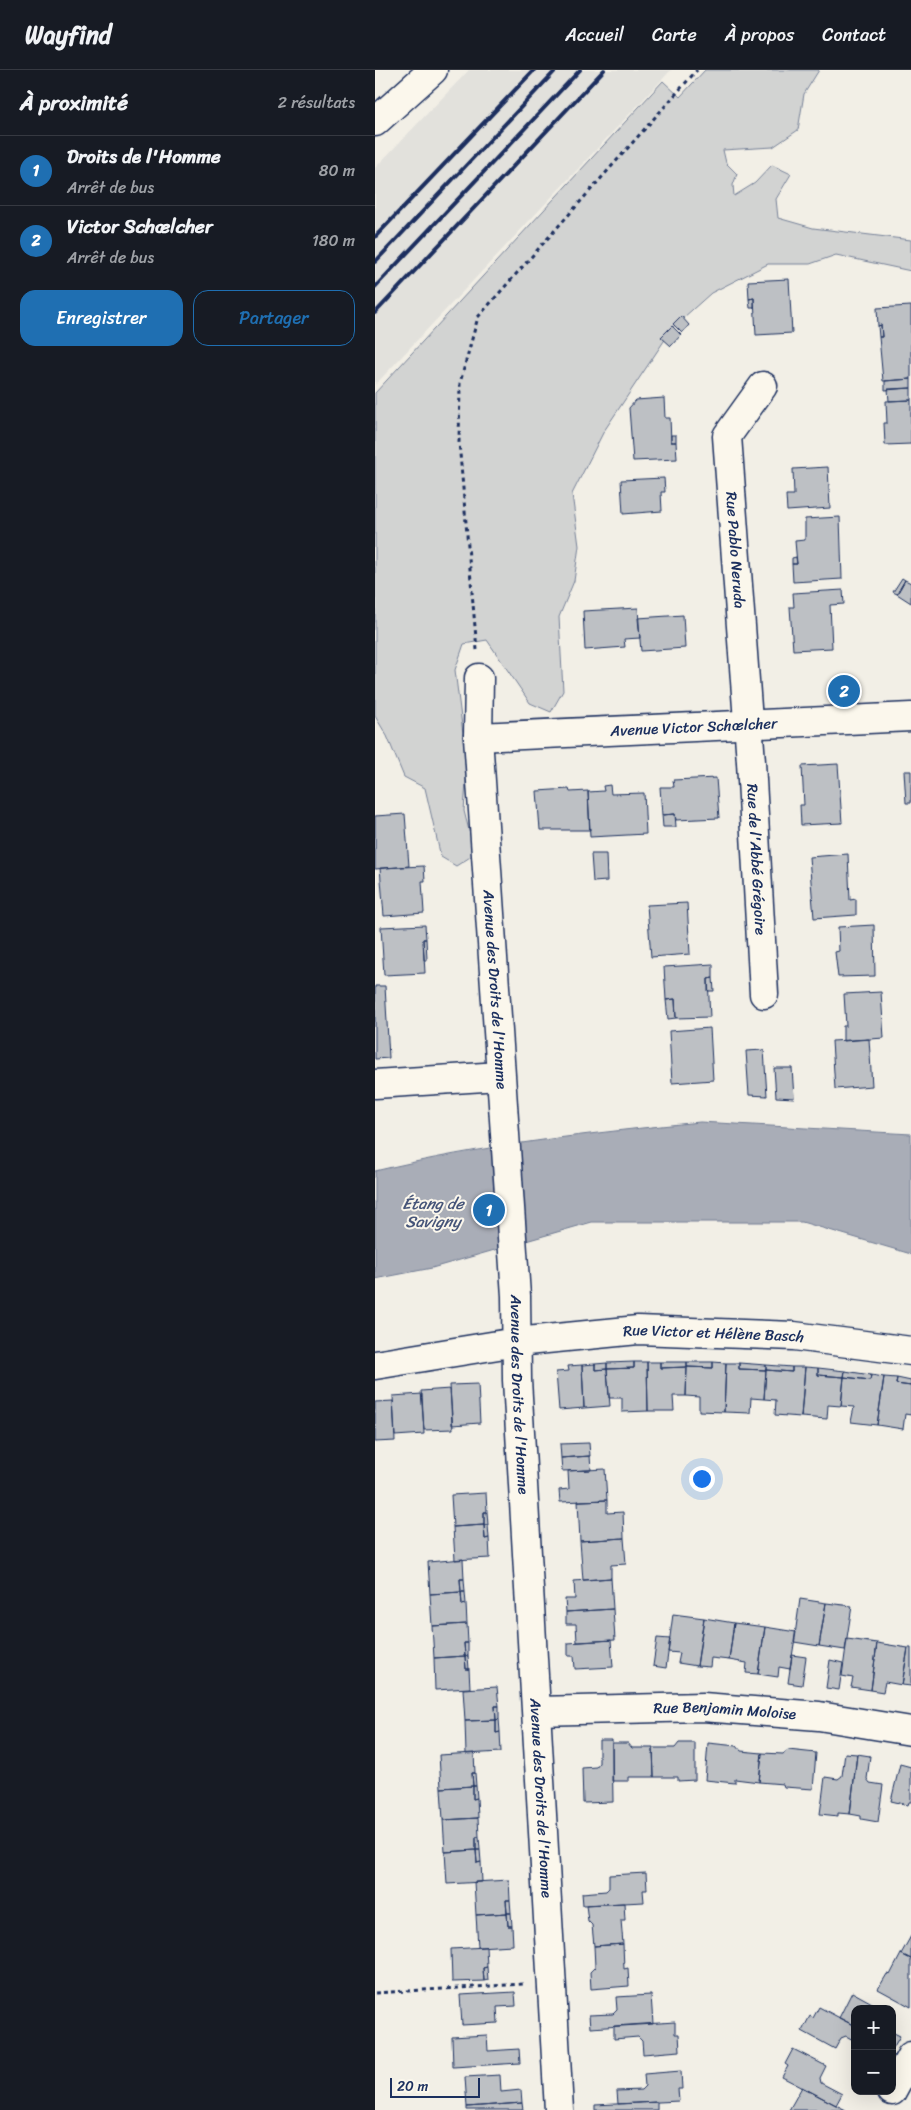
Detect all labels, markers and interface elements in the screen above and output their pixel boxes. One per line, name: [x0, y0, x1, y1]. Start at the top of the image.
text: Wayfind: [25, 14, 111, 56]
text: Accueil: [565, 19, 624, 51]
text: Carte: [652, 19, 697, 51]
text: À propos: [725, 19, 794, 51]
text: Contact: [822, 19, 886, 51]
text: À proximité: [20, 84, 128, 122]
text: 2 résultats: [278, 88, 355, 117]
text: Droits de l'Homme: [67, 140, 221, 173]
text: 1: [33, 156, 39, 185]
text: 80 m: [319, 156, 355, 185]
text: Arrêt de bus: [67, 173, 154, 202]
text: Victor Schœlcher: [67, 210, 213, 243]
text: 2: [31, 226, 41, 255]
text: 180 m: [312, 226, 355, 255]
text: Arrêt de bus: [67, 243, 154, 272]
button: Enregistrer: [20, 290, 183, 346]
button: Partager: [193, 290, 355, 346]
street label: Rue Pablo Neruda: [718, 491, 753, 610]
pin: 2: [828, 672, 860, 710]
street label: Avenue Victor Schœlcher: [609, 710, 779, 744]
street label: Rue de l'Abbé Grégoire: [739, 783, 774, 936]
street label: Avenue des Droits de l'Homme: [475, 888, 515, 1090]
water label: Étang de Savigny: [402, 1189, 465, 1236]
pin: 1: [473, 1191, 505, 1229]
street label: Avenue des Droits de l'Homme: [503, 1294, 537, 1495]
street label: Rue Victor et Hélène Basch: [622, 1317, 806, 1350]
your location: [689, 1466, 715, 1492]
street label: Rue Benjamin Moloise: [653, 1694, 797, 1727]
street label: Avenue des Droits de l'Homme: [522, 1696, 560, 1899]
map controls: [851, 2005, 896, 2095]
button: +: [851, 2005, 896, 2050]
button: −: [851, 2050, 896, 2095]
text: 20 m: [397, 2074, 428, 2099]
scale bar: [390, 2075, 480, 2098]

